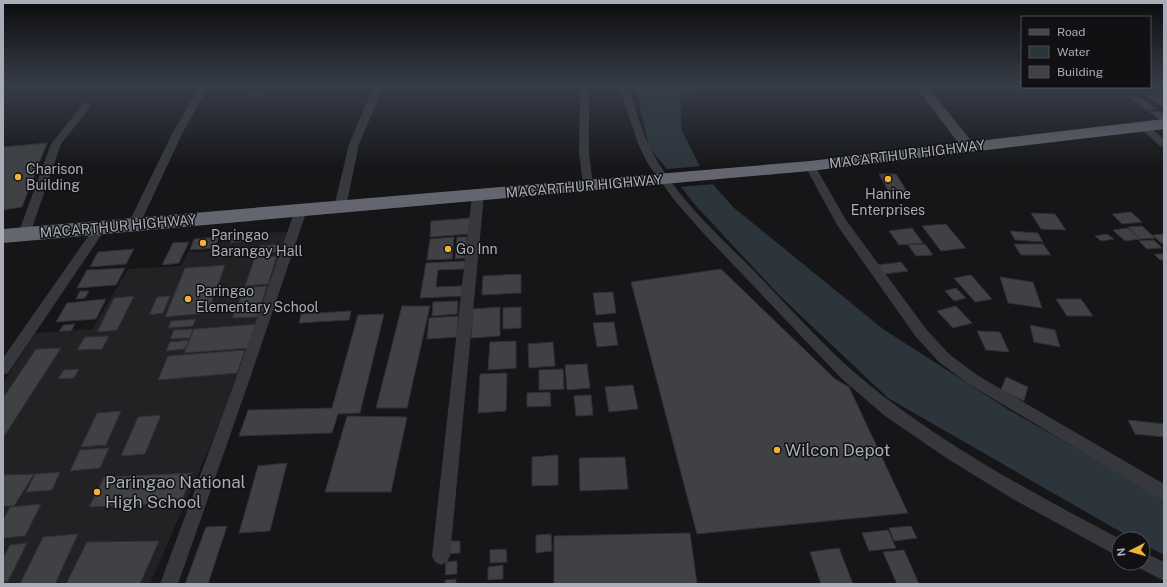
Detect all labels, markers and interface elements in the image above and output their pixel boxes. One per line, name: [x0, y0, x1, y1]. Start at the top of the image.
legend: [1021, 16, 1151, 88]
text: Road: [1057, 25, 1085, 39]
text: Water: [1057, 45, 1091, 59]
text: Building: [1057, 65, 1103, 79]
street label: MACARTHUR HIGHWAY: [828, 136, 986, 172]
place label: Charison Building: [26, 161, 83, 193]
street label: MACARTHUR HIGHWAY: [505, 171, 663, 201]
marker: Charison Building: [13, 172, 23, 182]
marker: Hanine Enterprises: [883, 174, 893, 184]
place label: Hanine Enterprises: [851, 186, 925, 218]
street label: MACARTHUR HIGHWAY: [39, 211, 197, 241]
place label: Paringao Barangay Hall: [211, 227, 303, 259]
marker: Paringao Barangay Hall: [198, 238, 208, 248]
place label: Go Inn: [456, 241, 498, 257]
marker: Go Inn: [443, 244, 453, 254]
place label: Paringao Elementary School: [196, 283, 319, 315]
marker: Paringao Elementary School: [183, 294, 193, 304]
place label: Wilcon Depot: [785, 440, 890, 460]
marker: Wilcon Depot: [772, 445, 782, 455]
place label: Paringao National High School: [105, 472, 246, 512]
marker: Paringao National High School: [92, 487, 102, 497]
north arrow: [1111, 531, 1151, 571]
text: N: [1115, 547, 1127, 557]

